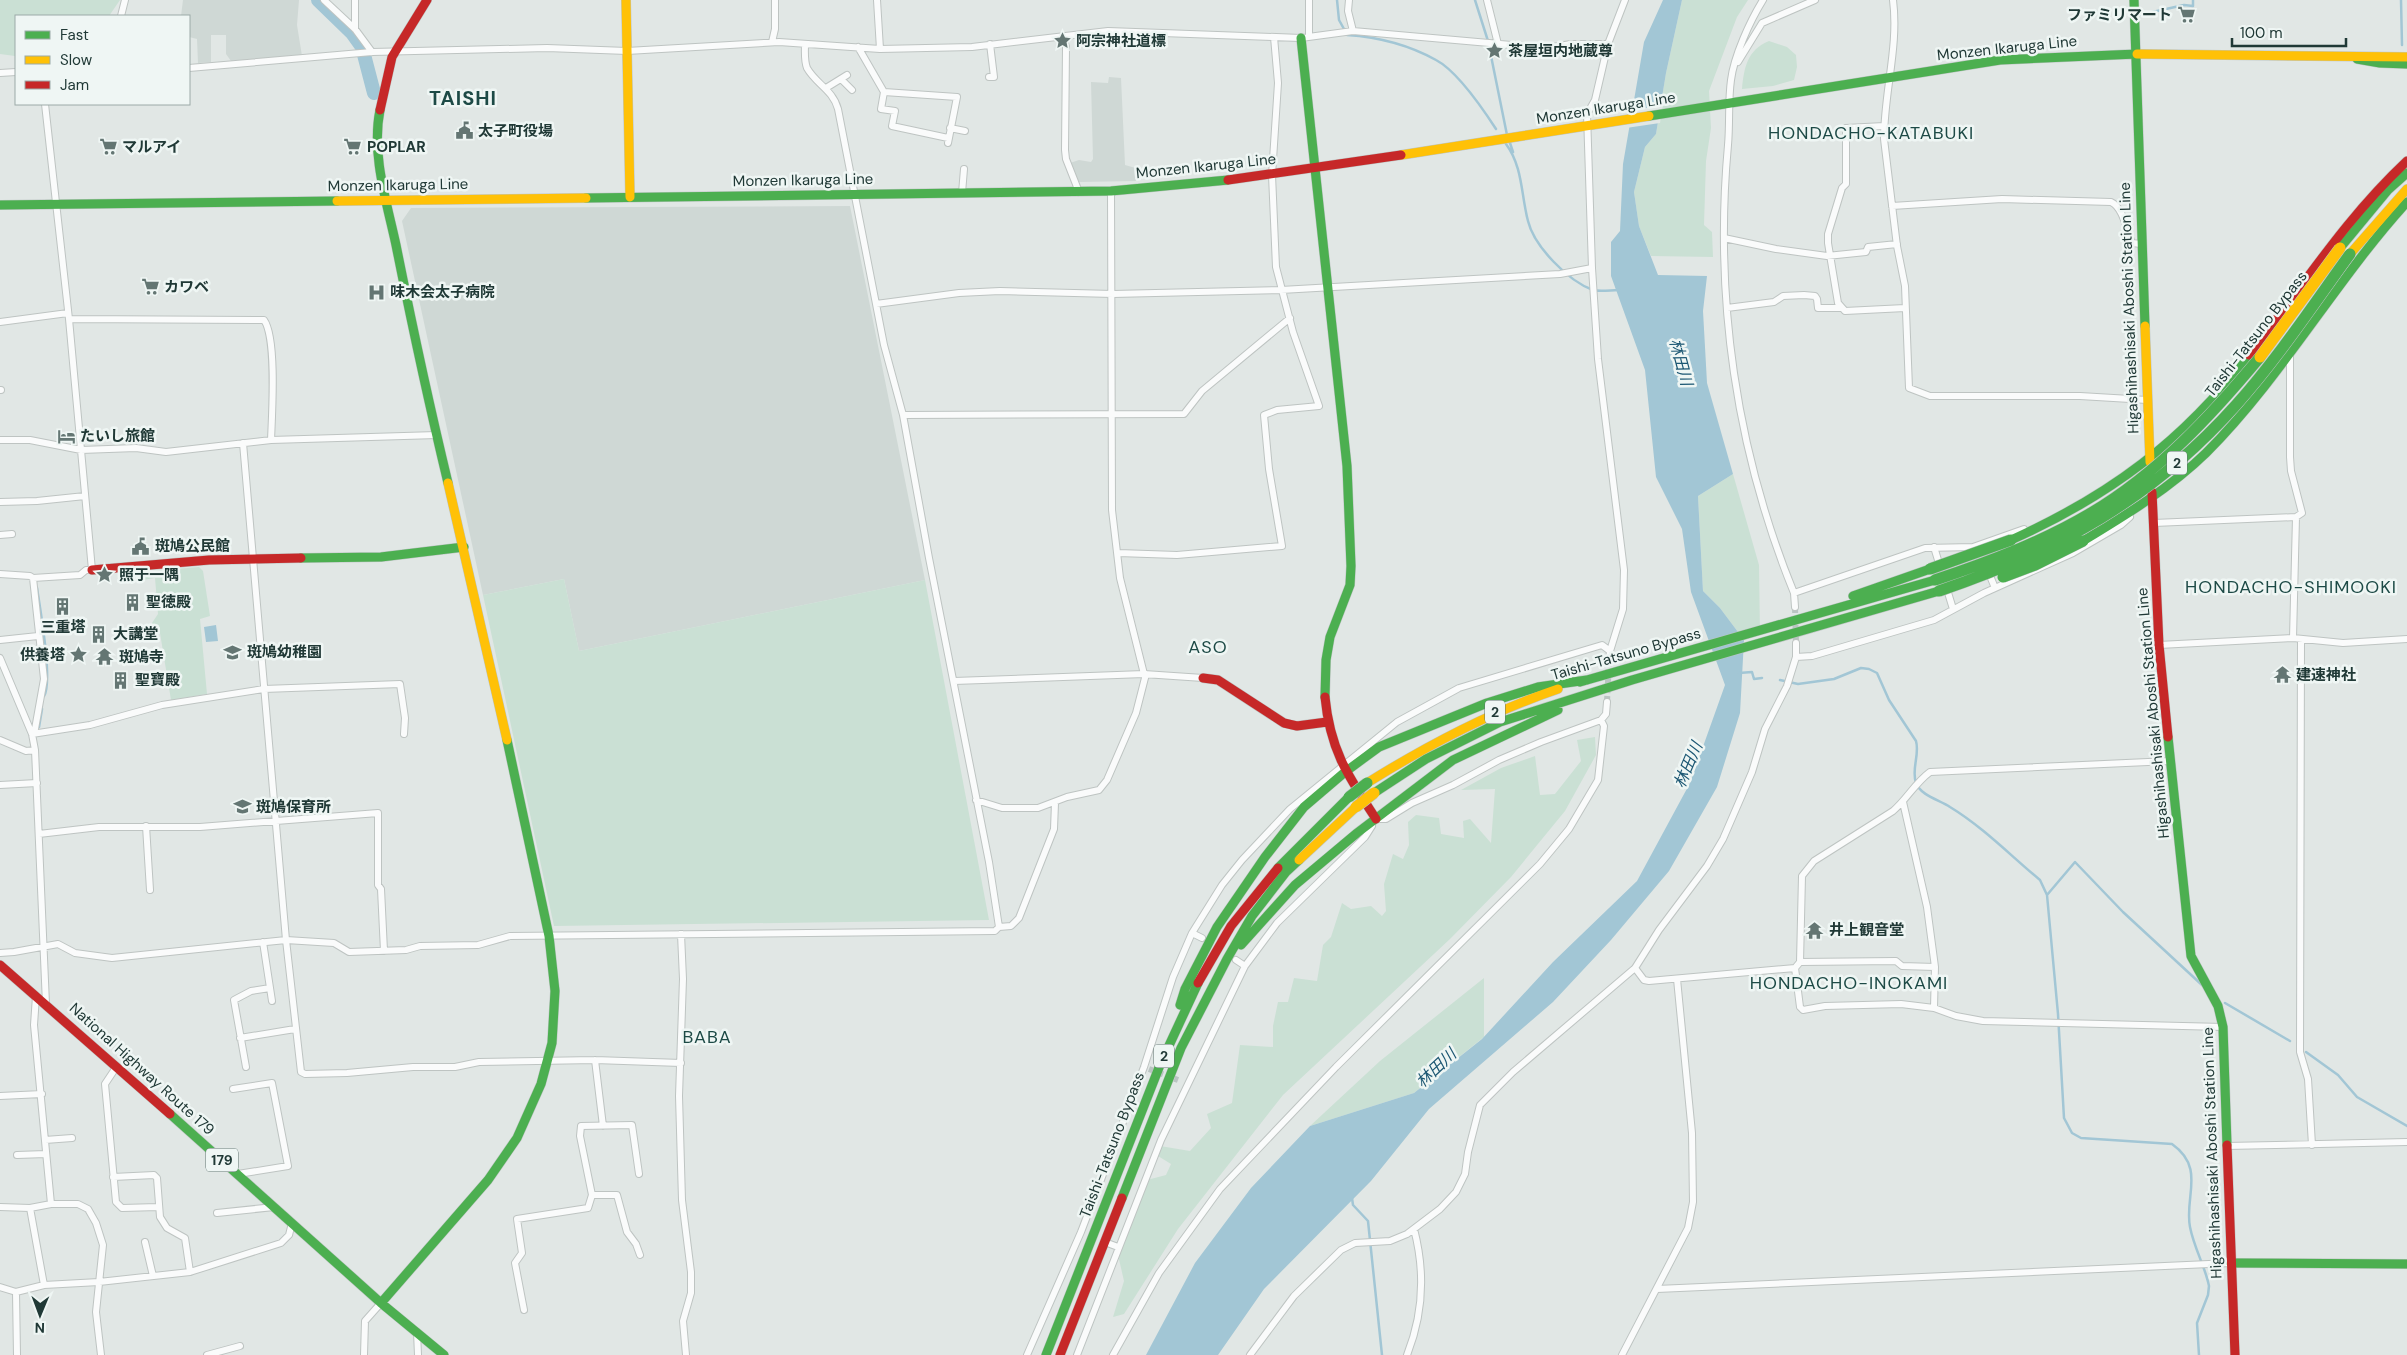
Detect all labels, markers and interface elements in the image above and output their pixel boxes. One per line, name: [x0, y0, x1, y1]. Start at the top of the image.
place label: ファミリマート: [2067, 5, 2172, 25]
supermarket icon: ファミリマート: [2176, 5, 2196, 25]
legend: [15, 15, 190, 105]
scale bar: [2232, 15, 2346, 47]
text: 100 m: [2240, 23, 2283, 43]
text: Fast: [60, 25, 89, 45]
place icon: 阿宗神社道標: [1052, 31, 1072, 51]
place label: 阿宗神社道標: [1076, 31, 1166, 51]
street label: Monzen Ikaruga Line: [1936, 31, 2078, 65]
place icon: 茶屋垣内地蔵尊: [1484, 41, 1504, 61]
place label: 茶屋垣内地蔵尊: [1508, 41, 1613, 61]
text: Slow: [60, 50, 93, 70]
text: Jam: [60, 75, 89, 95]
district label: TAISHI: [429, 85, 497, 111]
street label: Monzen Ikaruga Line: [1535, 87, 1677, 129]
public building icon: 太子町役場: [454, 121, 474, 141]
place label: 太子町役場: [478, 121, 553, 141]
district label: HONDACHO-KATABUKI: [1768, 121, 1974, 145]
supermarket icon: マルアイ: [98, 137, 118, 157]
place label: マルアイ: [122, 137, 181, 157]
supermarket icon: POPLAR: [343, 137, 363, 157]
place label: POPLAR: [367, 137, 426, 157]
street label: Monzen Ikaruga Line: [1135, 149, 1277, 183]
street label: Monzen Ikaruga Line: [733, 169, 873, 191]
street label: Monzen Ikaruga Line: [328, 174, 468, 196]
street label: Higashihashisaki Aboshi Station Line: [2115, 182, 2143, 434]
street label: Taishi-Tatsuno Bypass: [2200, 267, 2312, 401]
supermarket icon: カワベ: [140, 277, 160, 297]
place label: カワベ: [164, 277, 209, 297]
hospital icon: 味木会太子病院: [366, 282, 386, 302]
place label: 味木会太子病院: [390, 282, 495, 302]
water label: 林田川: [1665, 336, 1698, 390]
hotel icon: たいし旅館: [56, 426, 76, 446]
place label: たいし旅館: [80, 426, 155, 446]
road number: 2: [2167, 452, 2187, 474]
public building icon: 斑鳩公民館: [131, 536, 151, 556]
place label: 斑鳩公民館: [155, 536, 230, 556]
place icon: 照于一隅: [95, 565, 115, 585]
place label: 照于一隅: [119, 565, 179, 585]
district label: HONDACHO-SHIMOOKI: [2185, 575, 2397, 599]
street label: Higashihashisaki Aboshi Station Line: [2132, 587, 2174, 839]
building icon: 聖徳殿: [122, 592, 142, 612]
place label: 聖徳殿: [146, 592, 191, 612]
building icon: 三重塔: [53, 596, 73, 616]
place label: 三重塔: [40, 617, 86, 637]
street label: Taishi-Tatsuno Bypass: [1549, 623, 1703, 685]
building icon: 大講堂: [89, 624, 109, 644]
place label: 大講堂: [113, 624, 158, 644]
district label: ASO: [1188, 635, 1228, 659]
school or university icon: 斑鳩幼稚園: [223, 642, 243, 662]
place label: 斑鳩幼稚園: [247, 642, 322, 662]
place label: 供養塔: [20, 645, 65, 665]
place icon: 供養塔: [69, 645, 89, 665]
temple icon: 斑鳩寺: [95, 647, 115, 667]
place label: 斑鳩寺: [119, 647, 164, 667]
temple icon: 建速神社: [2272, 665, 2292, 685]
place label: 建速神社: [2296, 665, 2356, 685]
building icon: 聖寶殿: [111, 670, 131, 690]
place label: 聖寶殿: [135, 670, 180, 690]
road number: 2: [1485, 700, 1505, 724]
water label: 林田川: [1669, 737, 1708, 791]
school or university icon: 斑鳩保育所: [232, 797, 252, 817]
place label: 斑鳩保育所: [256, 797, 331, 817]
temple icon: 井上観音堂: [1805, 920, 1825, 940]
place label: 井上観音堂: [1829, 920, 1904, 940]
district label: HONDACHO-INOKAMI: [1750, 971, 1948, 995]
street label: National Highway Route 179: [65, 998, 219, 1140]
district label: BABA: [682, 1025, 732, 1049]
street label: Higashihashisaki Aboshi Station Line: [2198, 1027, 2226, 1279]
water label: 林田川: [1411, 1043, 1462, 1092]
road number: 2: [1154, 1044, 1174, 1068]
street label: Taishi-Tatsuno Bypass: [1075, 1069, 1149, 1221]
road number: 179: [206, 1148, 238, 1172]
north arrow: [15, 1290, 65, 1340]
text: N: [35, 1319, 45, 1337]

